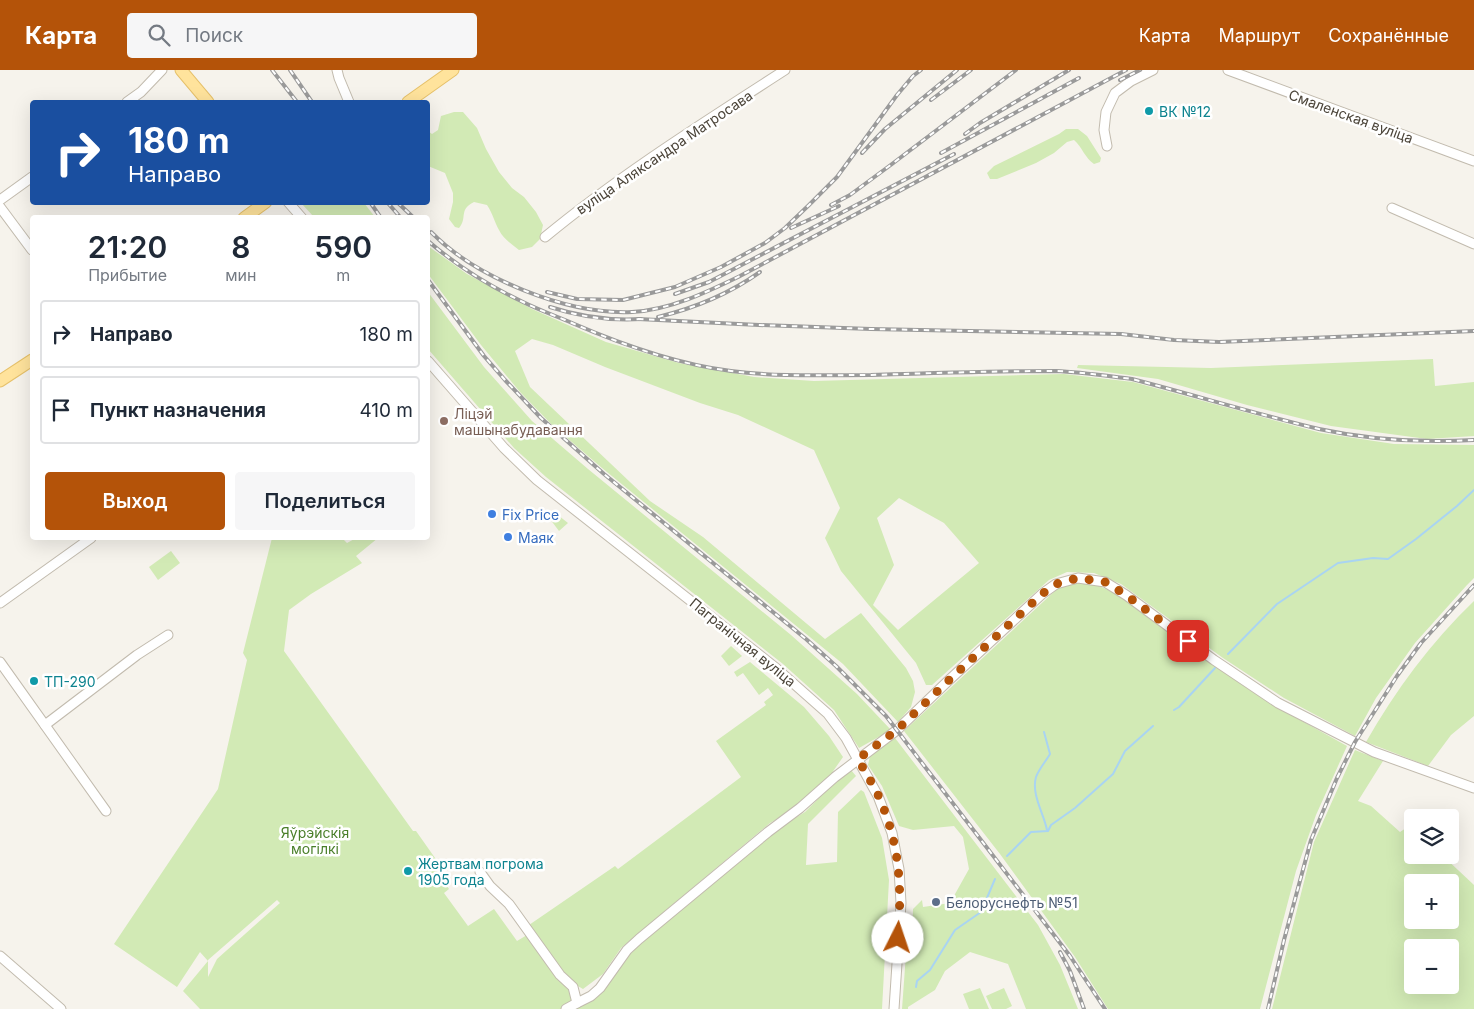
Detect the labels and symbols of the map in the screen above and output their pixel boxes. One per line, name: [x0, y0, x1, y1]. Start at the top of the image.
street label: Смаленская вуліца: [1286, 86, 1416, 146]
street label: вуліца Аляксандра Матросава: [573, 87, 755, 217]
place label: ВК №12: [1159, 103, 1211, 120]
marker: ВК №12: [1143, 105, 1155, 117]
place label: Ліцэй машынабудавання: [454, 405, 583, 438]
marker: Ліцэй машынабудавання: [438, 415, 450, 427]
place label: Fix Price: [502, 506, 559, 523]
marker: Fix Price: [486, 508, 498, 520]
place label: Маяк: [518, 529, 554, 546]
marker: Маяк: [502, 531, 514, 543]
street label: Пагранічная вуліца: [687, 594, 799, 690]
pin: [1167, 620, 1209, 662]
place label: ТП-290: [44, 673, 95, 690]
marker: ТП-290: [28, 675, 40, 687]
park label: Яўрэйскія могілкі: [281, 824, 349, 857]
place label: Жертвам погрома 1905 года: [418, 855, 544, 888]
marker: Жертвам погрома 1905 года: [402, 865, 414, 877]
place label: Белоруснефть №51: [946, 894, 1078, 911]
marker: Белоруснефть №51: [930, 896, 942, 908]
position arrow: [871, 911, 923, 963]

